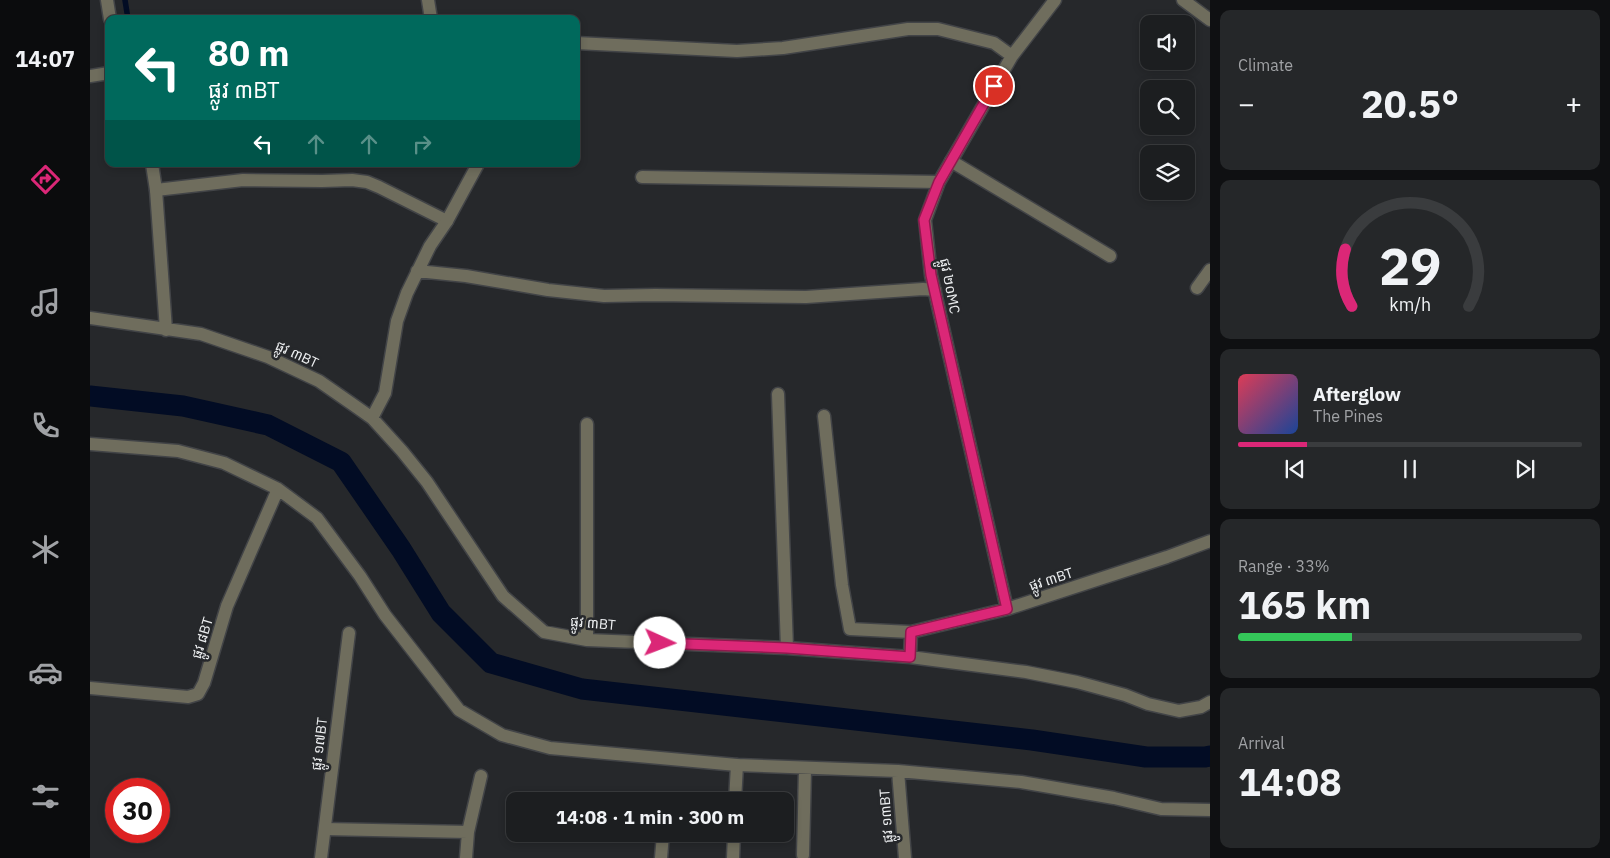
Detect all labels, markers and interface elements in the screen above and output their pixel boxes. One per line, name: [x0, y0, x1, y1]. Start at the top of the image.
map controls: [1140, 15, 1195, 200]
button: sound: [1140, 15, 1195, 70]
text: 80 m: [208, 30, 290, 76]
icon: left: [125, 35, 190, 100]
text: 14:07: [15, 44, 75, 73]
text: Climate: [1238, 55, 1293, 75]
pin: [973, 65, 1015, 107]
icon: arrive: [980, 72, 1008, 100]
text: ផ្លូវ ៣BT: [208, 75, 280, 104]
text: 20.5°: [1361, 79, 1459, 128]
button: search: [1140, 80, 1195, 135]
text: −: [1238, 85, 1255, 122]
text: +: [1565, 85, 1582, 122]
icon: left: [249, 130, 277, 158]
icon: ahead: [302, 130, 330, 158]
icon: ahead: [355, 130, 383, 158]
icon: right: [408, 130, 436, 158]
button: layers: [1140, 145, 1195, 200]
icon: directions: [28, 162, 63, 197]
text: 29: [1379, 232, 1441, 299]
street label: ផ្លូវ ២០MC: [933, 257, 964, 316]
icon: music: [28, 285, 63, 320]
text: km/h: [1389, 293, 1431, 316]
street label: ផ្លូវ ៣BT: [271, 336, 321, 375]
text: Afterglow: [1313, 382, 1401, 406]
text: The Pines: [1313, 406, 1383, 426]
icon: phone: [28, 408, 63, 443]
icon: previous: [1281, 455, 1309, 483]
icon: pause: [1396, 455, 1424, 483]
icon: next: [1511, 455, 1539, 483]
icon: climate: [28, 532, 63, 567]
text: Range · 33%: [1238, 556, 1330, 576]
street label: ផ្លូវ ៣BT: [1027, 563, 1076, 598]
text: 165 km: [1238, 580, 1371, 629]
street label: ផ្លូវ ៣BT: [569, 612, 617, 637]
street label: ផ្លូវ ៨BT: [187, 615, 220, 662]
position arrow: [633, 616, 685, 668]
icon: car: [28, 655, 63, 690]
street label: ផ្លូវ ១៧BT: [307, 716, 334, 772]
text: Arrival: [1238, 733, 1285, 753]
text: 14:08: [1238, 757, 1342, 806]
speed limit sign: 30: [105, 778, 170, 843]
icon: filters: [28, 779, 63, 814]
street label: ផ្លូវ ១៣BT: [875, 788, 900, 844]
text: 14:08 · 1 min · 300 m: [556, 805, 744, 829]

